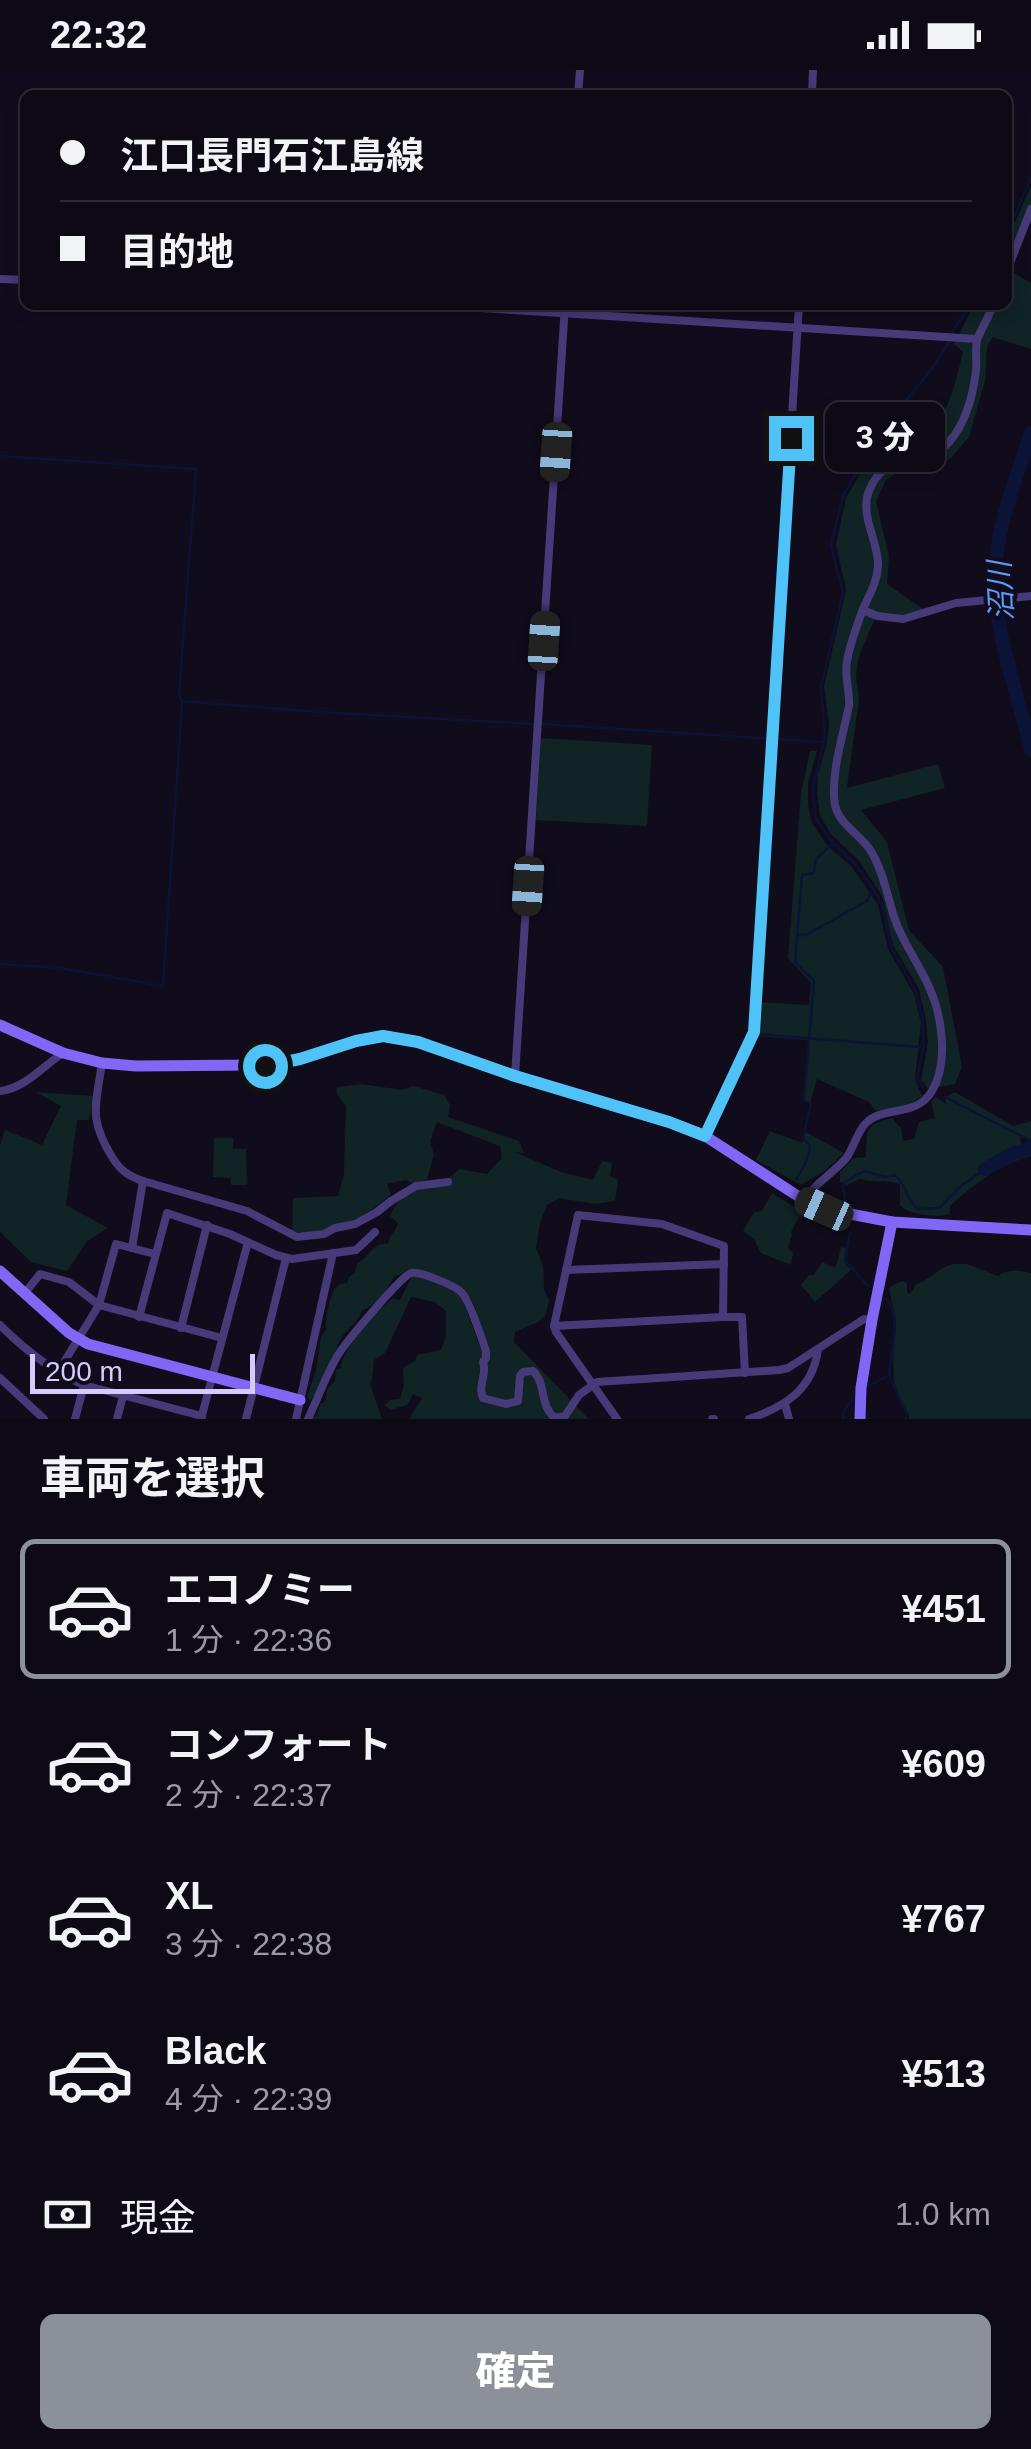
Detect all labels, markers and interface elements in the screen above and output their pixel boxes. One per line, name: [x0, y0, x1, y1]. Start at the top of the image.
text: 22:32: [50, 14, 147, 56]
text: 江口長門石江島線: [120, 135, 424, 177]
text: 目的地: [120, 231, 234, 273]
callout: 3 分: [826, 403, 946, 473]
route end: [769, 416, 814, 461]
text: 3 分: [856, 419, 914, 455]
car: [539, 421, 573, 483]
water label: 沼川: [982, 557, 1019, 622]
car: [527, 610, 561, 672]
car: [511, 855, 545, 917]
route start: [243, 1044, 288, 1089]
car: [790, 1183, 858, 1235]
scale bar: [30, 1349, 255, 1394]
text: 200 m: [45, 1356, 123, 1387]
text: 車両を選択: [40, 1453, 265, 1504]
icon: car: [45, 1564, 135, 1654]
text: エコノミー: [165, 1569, 355, 1611]
text: ¥451: [901, 1588, 986, 1630]
text: 1 分 · 22:36: [165, 1622, 332, 1658]
icon: car: [45, 1719, 135, 1809]
text: コンフォート: [165, 1724, 392, 1766]
text: ¥609: [901, 1743, 986, 1785]
text: 2 分 · 22:37: [165, 1777, 332, 1813]
icon: car: [45, 1874, 135, 1964]
text: XL: [165, 1875, 214, 1917]
text: ¥767: [901, 1898, 986, 1940]
text: 3 分 · 22:38: [165, 1926, 332, 1962]
icon: car: [45, 2029, 135, 2119]
text: Black: [165, 2030, 266, 2072]
text: ¥513: [901, 2053, 986, 2095]
text: 4 分 · 22:39: [165, 2081, 332, 2117]
icon: cash: [40, 2187, 95, 2242]
text: 1.0 km: [895, 2196, 991, 2232]
text: 現金: [120, 2197, 196, 2239]
button: 確定: [40, 2314, 991, 2429]

